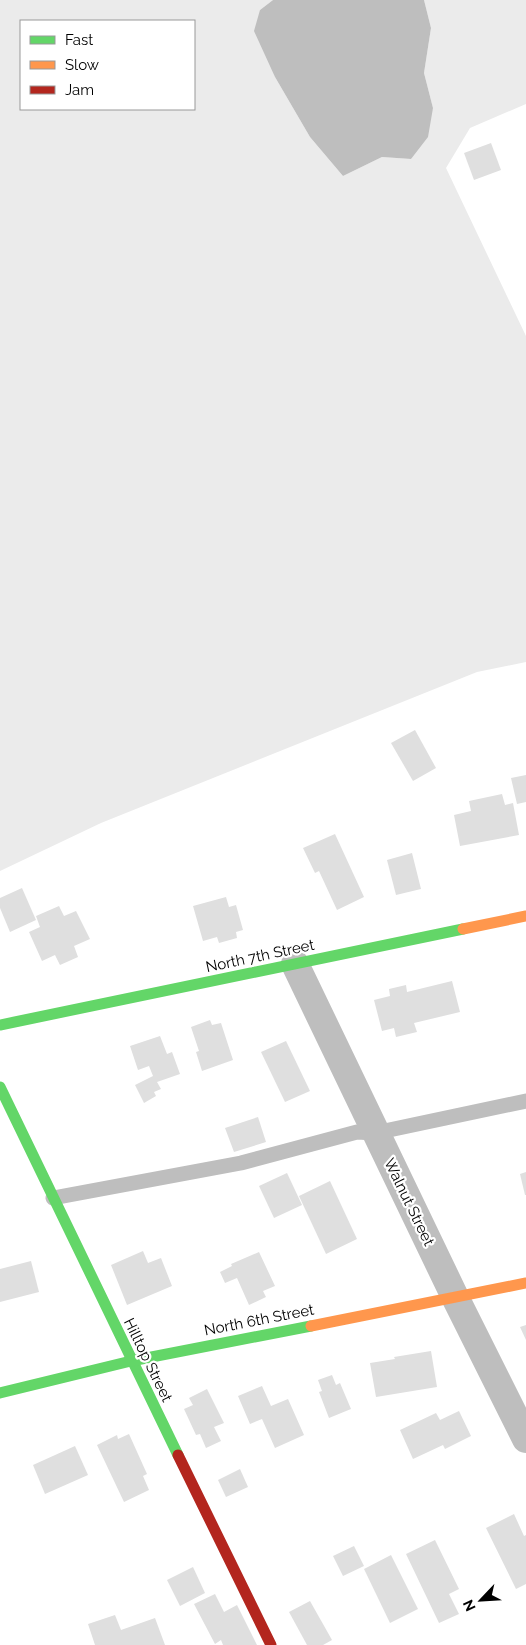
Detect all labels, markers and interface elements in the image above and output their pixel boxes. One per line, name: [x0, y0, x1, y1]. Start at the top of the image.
legend: [20, 20, 195, 110]
text: Fast: [65, 31, 93, 49]
text: Slow: [65, 56, 99, 74]
text: Jam: [65, 81, 94, 99]
street label: North 7th Street: [204, 936, 316, 976]
street label: Walnut Street: [380, 1155, 438, 1249]
street label: North 6th Street: [203, 1301, 315, 1339]
street label: Hilltop Street: [120, 1315, 176, 1405]
north arrow: [456, 1575, 506, 1625]
text: N: [460, 1597, 479, 1614]

